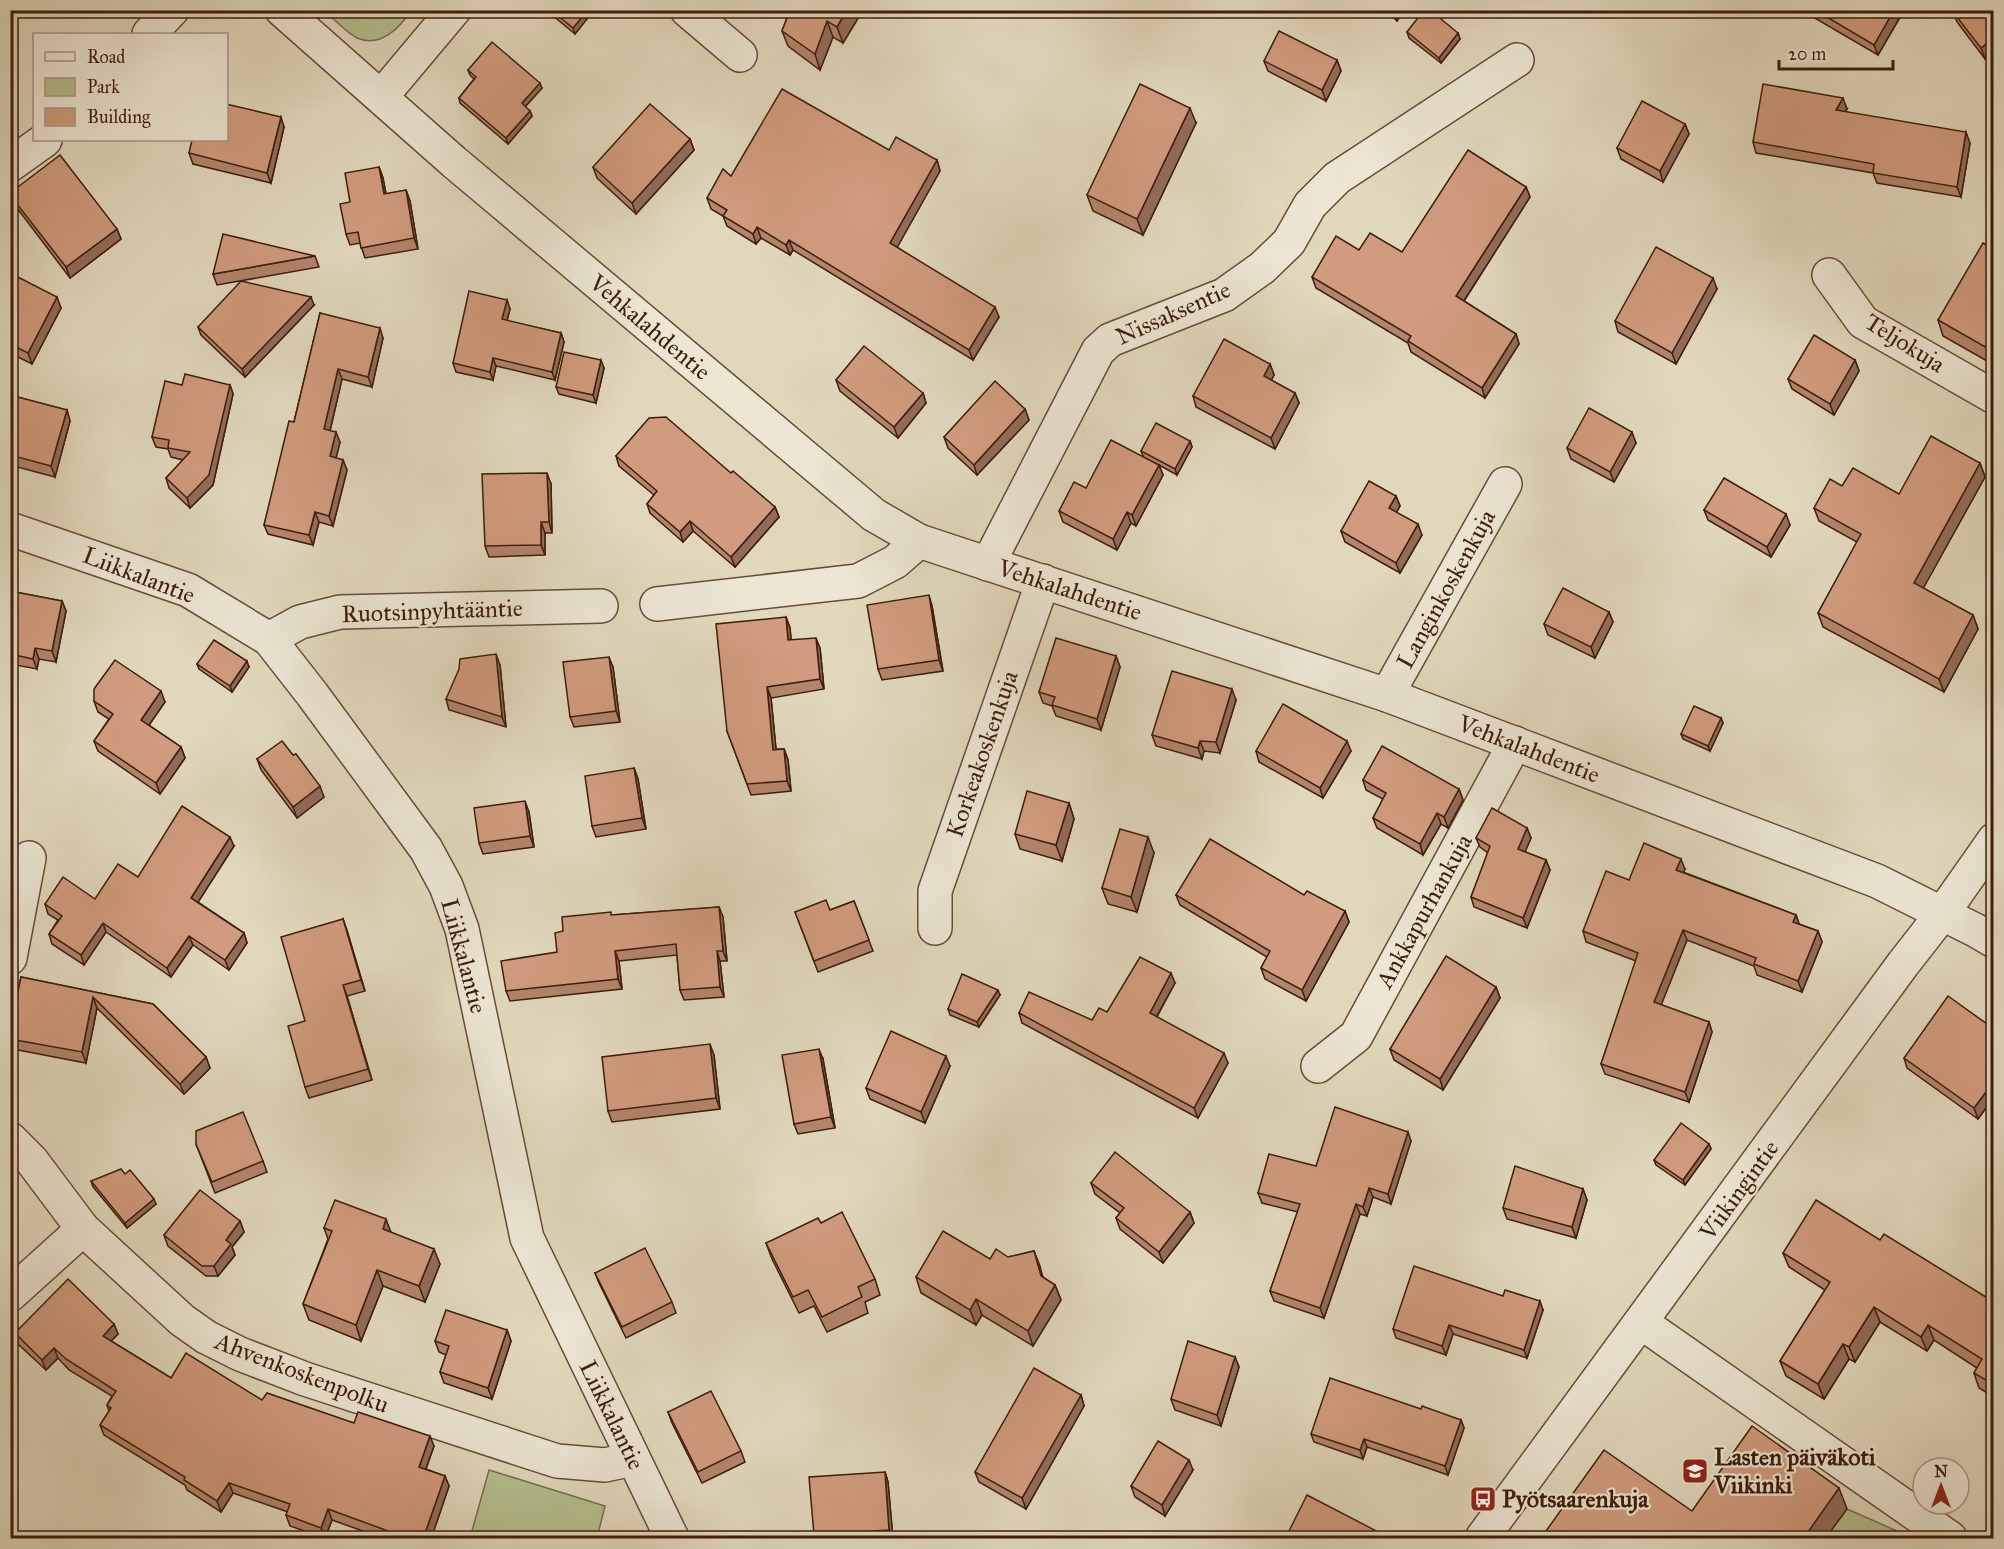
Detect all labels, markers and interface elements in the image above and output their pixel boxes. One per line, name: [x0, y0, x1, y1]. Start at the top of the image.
legend: [33, 33, 228, 141]
scale bar: [1779, 33, 1893, 71]
text: 20 m: [1788, 43, 1826, 65]
text: Road: [87, 46, 125, 68]
text: Park: [87, 76, 120, 98]
text: Building: [87, 106, 151, 129]
street label: Vehkalahdentie: [582, 267, 717, 386]
street label: Nissaksentie: [1111, 274, 1235, 352]
street label: Teljokuja: [1859, 307, 1951, 380]
street label: Langinkoskenkuja: [1390, 503, 1503, 674]
street label: Liikkalantie: [79, 540, 199, 610]
street label: Vehkalahdentie: [993, 552, 1146, 627]
street label: Ruotsinpyhtääntie: [341, 593, 523, 629]
street label: Korkeakoskenkuja: [939, 666, 1025, 841]
street label: Vehkalahdentie: [1453, 708, 1604, 790]
street label: Ankkapurhankuja: [1369, 828, 1479, 994]
street label: Liikkalantie: [434, 895, 494, 1017]
street label: Viikingintie: [1692, 1134, 1785, 1247]
street label: Ahvenkoskenpolku: [210, 1326, 393, 1420]
street label: Liikkalantie: [573, 1355, 651, 1475]
place label: Lasten päiväkoti Viikinki: [1713, 1442, 1876, 1500]
school or university icon: Lasten päiväkoti Viikinki: [1680, 1456, 1710, 1486]
north arrow: [1911, 1456, 1971, 1516]
text: N: [1934, 1462, 1948, 1481]
bus stop icon: Pyötsaarenkuja: [1468, 1484, 1498, 1514]
place label: Pyötsaarenkuja: [1502, 1484, 1649, 1514]

